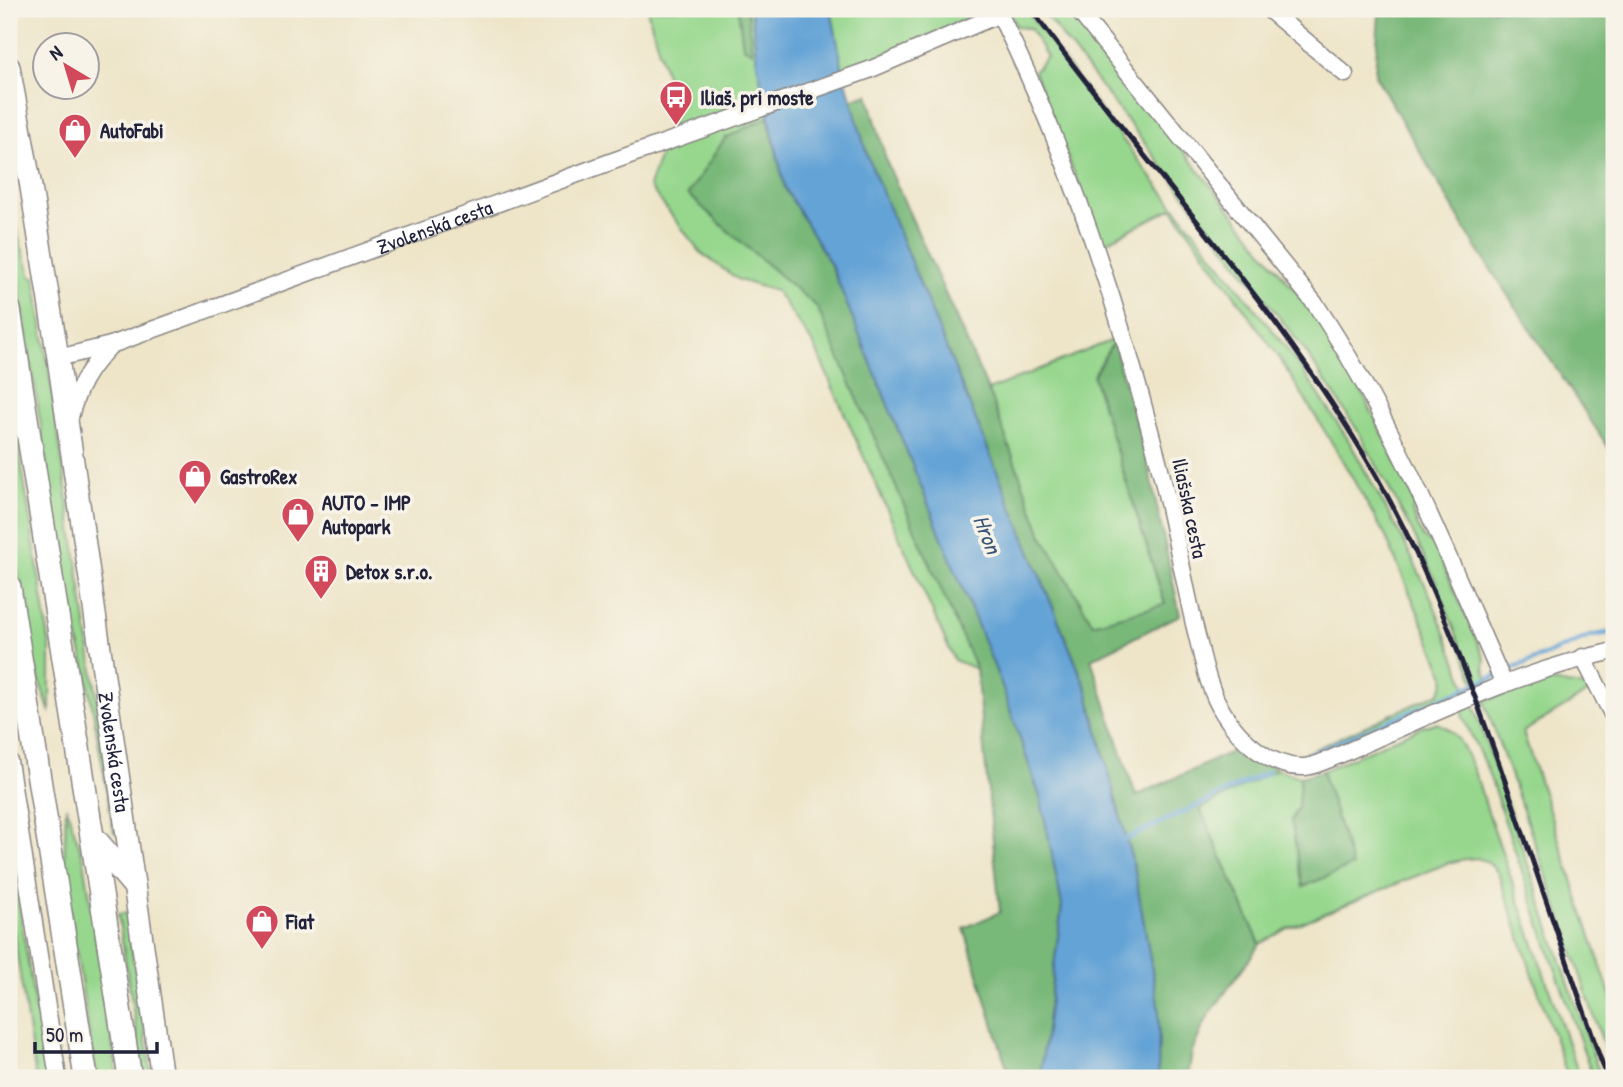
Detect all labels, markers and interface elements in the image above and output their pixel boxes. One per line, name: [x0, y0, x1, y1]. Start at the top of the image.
north arrow: [32, 32, 102, 102]
text: N: [44, 39, 68, 66]
bus stop icon: Iliaš, pri moste: [657, 78, 695, 127]
place label: Iliaš, pri moste: [700, 83, 814, 113]
shop icon: AutoFabi: [56, 111, 94, 160]
place label: AutoFabi: [100, 116, 164, 145]
street label: Zvolenská cesta: [373, 192, 496, 261]
street label: Iliašska cesta: [1165, 455, 1215, 561]
shop icon: GastroRex: [176, 457, 214, 506]
place label: GastroRex: [220, 462, 297, 491]
place label: AUTO - IMP Autopark: [322, 488, 411, 542]
shop icon: AUTO - IMP Autopark: [279, 495, 317, 544]
water label: Hron: [966, 510, 1010, 559]
building icon: Detox s.r.o.: [302, 552, 340, 601]
place label: Detox s.r.o.: [346, 557, 432, 586]
street label: Zvolenská cesta: [92, 690, 138, 814]
shop icon: Fiat: [243, 902, 281, 951]
place label: Fiat: [285, 907, 315, 936]
scale bar: [35, 1010, 158, 1054]
text: 50 m: [46, 1020, 83, 1049]

